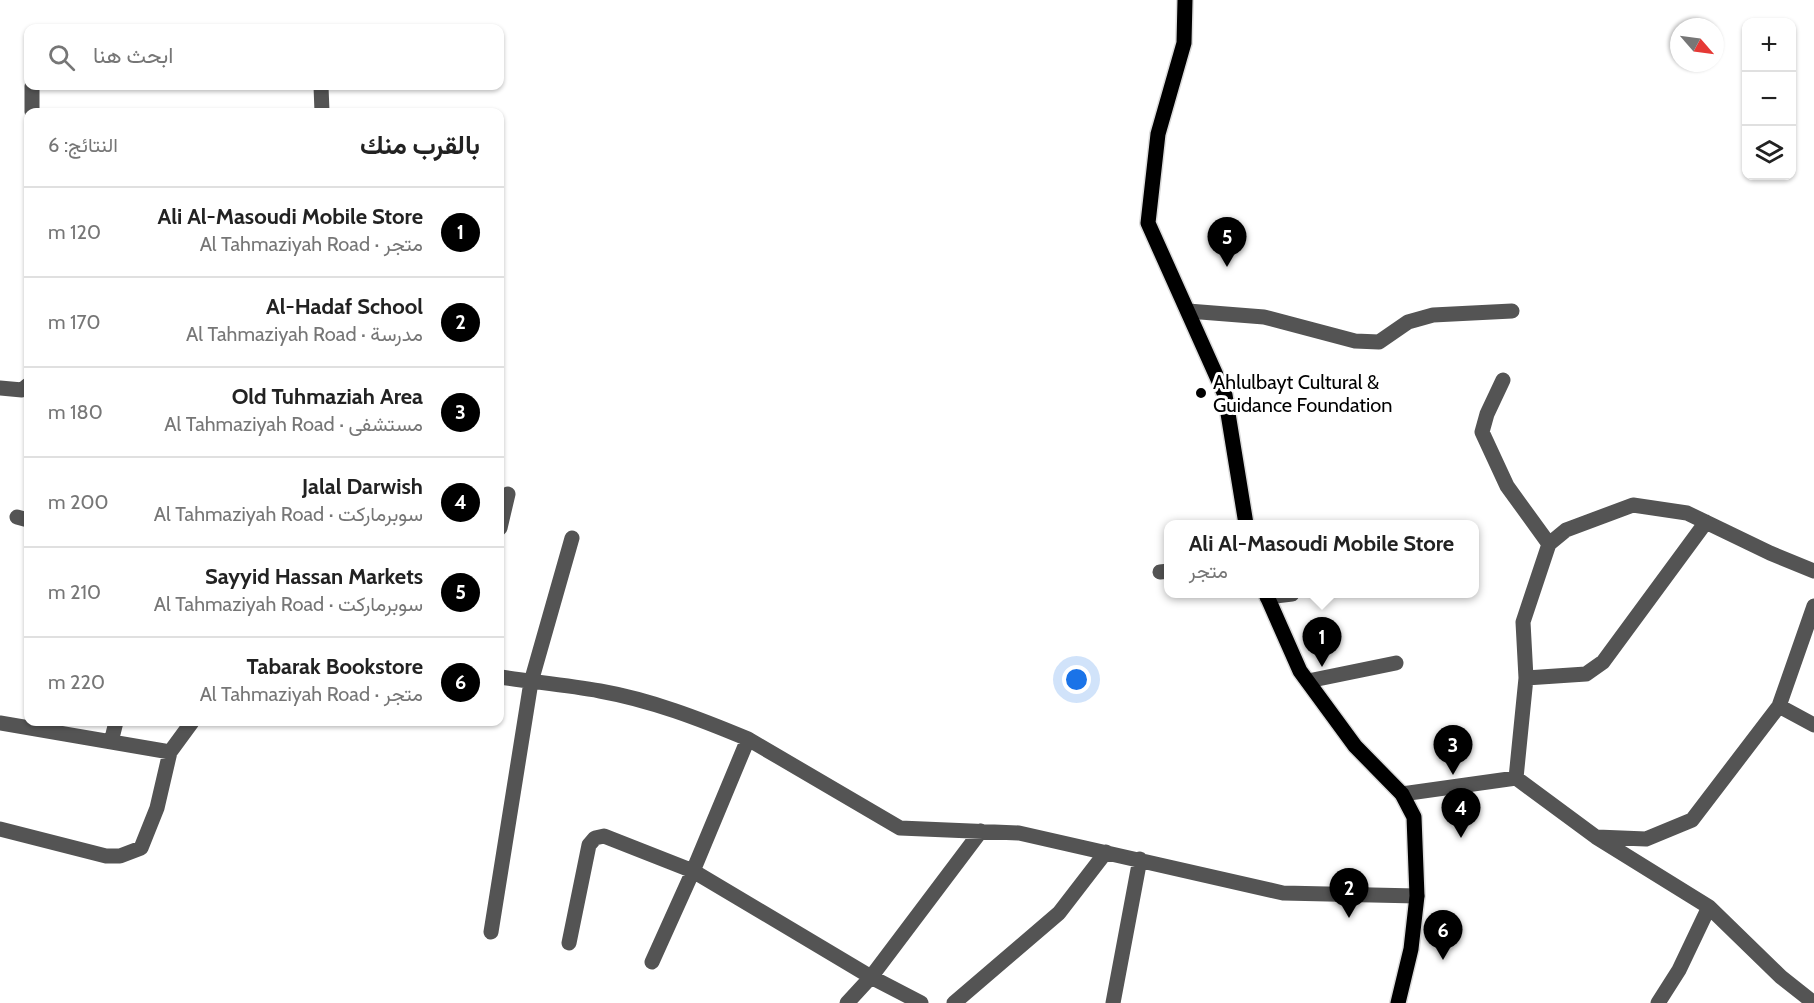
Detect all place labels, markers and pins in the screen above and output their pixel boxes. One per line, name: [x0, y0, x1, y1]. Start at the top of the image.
pin: 5: [1208, 218, 1246, 267]
place label: Ahlulbayt Cultural & Guidance Foundation: [1213, 370, 1392, 417]
marker: Ahlulbayt Cultural & Guidance Foundation: [1194, 386, 1208, 400]
pin: 1: [1302, 618, 1342, 667]
pin: 3: [1434, 726, 1472, 775]
pin: 4: [1442, 788, 1480, 838]
pin: 2: [1330, 868, 1368, 918]
pin: 6: [1424, 910, 1462, 960]

